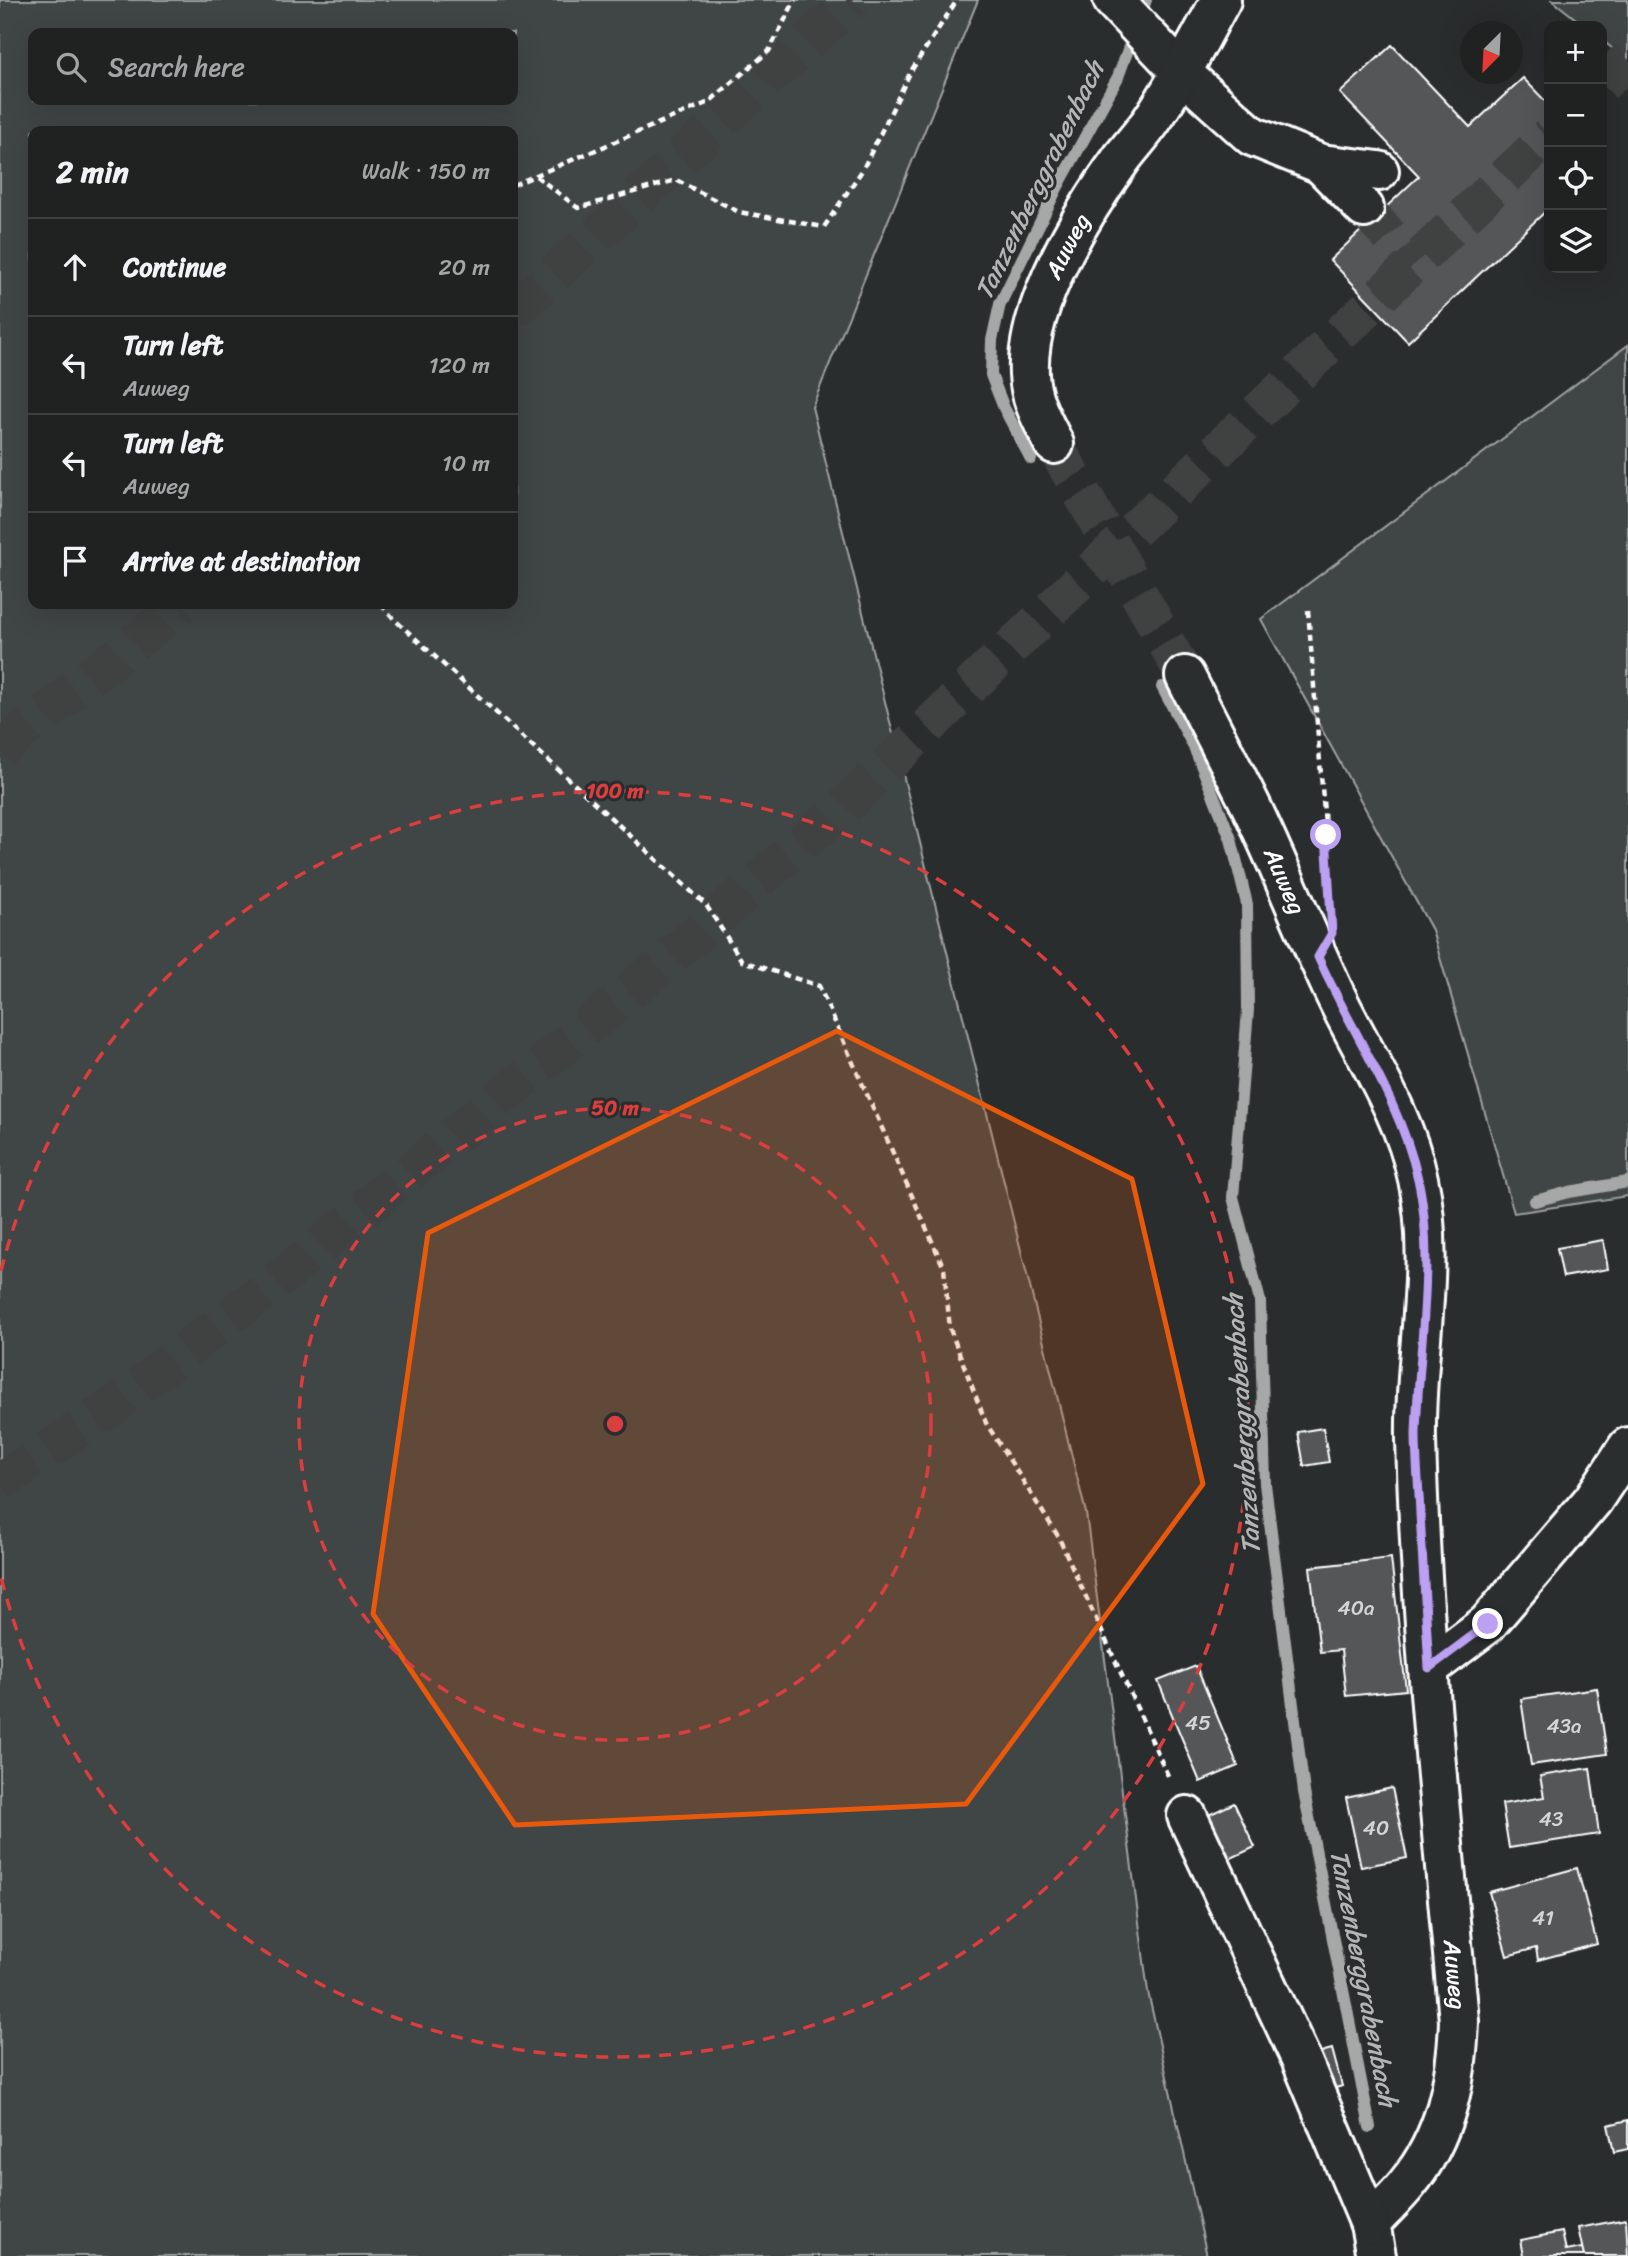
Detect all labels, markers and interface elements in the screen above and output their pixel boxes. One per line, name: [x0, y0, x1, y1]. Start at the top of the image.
north arrow: [1460, 21, 1523, 84]
map controls: [1544, 21, 1607, 273]
button: +: [1544, 21, 1607, 84]
search box: [28, 28, 518, 105]
text: Search here: [108, 44, 245, 90]
icon: search: [52, 48, 90, 86]
water label: Tanzenberggrabenbach: [961, 50, 1118, 307]
button: −: [1544, 84, 1607, 147]
text: 2 min: [56, 145, 129, 199]
button: locate: [1544, 147, 1607, 210]
text: Walk · 150 m: [362, 151, 490, 192]
street label: Auweg: [1032, 205, 1102, 287]
button: layers: [1544, 210, 1607, 273]
text: Continue: [123, 244, 226, 290]
text: 20 m: [439, 247, 490, 288]
icon: ahead: [56, 248, 94, 286]
text: Turn left: [123, 322, 223, 368]
text: 120 m: [429, 345, 490, 386]
icon: left: [56, 346, 94, 384]
text: Auweg: [123, 368, 190, 409]
text: Turn left: [123, 420, 223, 466]
text: 10 m: [442, 443, 490, 484]
icon: left: [56, 444, 94, 482]
text: Auweg: [123, 466, 190, 507]
text: Arrive at destination: [123, 538, 360, 584]
icon: arrive: [56, 542, 94, 580]
text: 100 m: [586, 772, 644, 810]
route start: [1310, 819, 1341, 850]
street label: Auweg: [1251, 840, 1318, 921]
text: 50 m: [591, 1089, 640, 1127]
water label: Tanzenberggrabenbach: [1210, 1290, 1274, 1556]
centre of rings: [603, 1412, 627, 1436]
house number: 40a: [1338, 1589, 1375, 1627]
route end: [1472, 1608, 1503, 1639]
house number: 45: [1185, 1704, 1211, 1742]
house number: 43a: [1546, 1707, 1582, 1745]
house number: 43: [1539, 1800, 1564, 1838]
house number: 40: [1363, 1809, 1389, 1847]
water label: Tanzenberggrabenbach: [1316, 1845, 1412, 2113]
house number: 41: [1532, 1899, 1554, 1937]
street label: Auweg: [1431, 1937, 1479, 2011]

